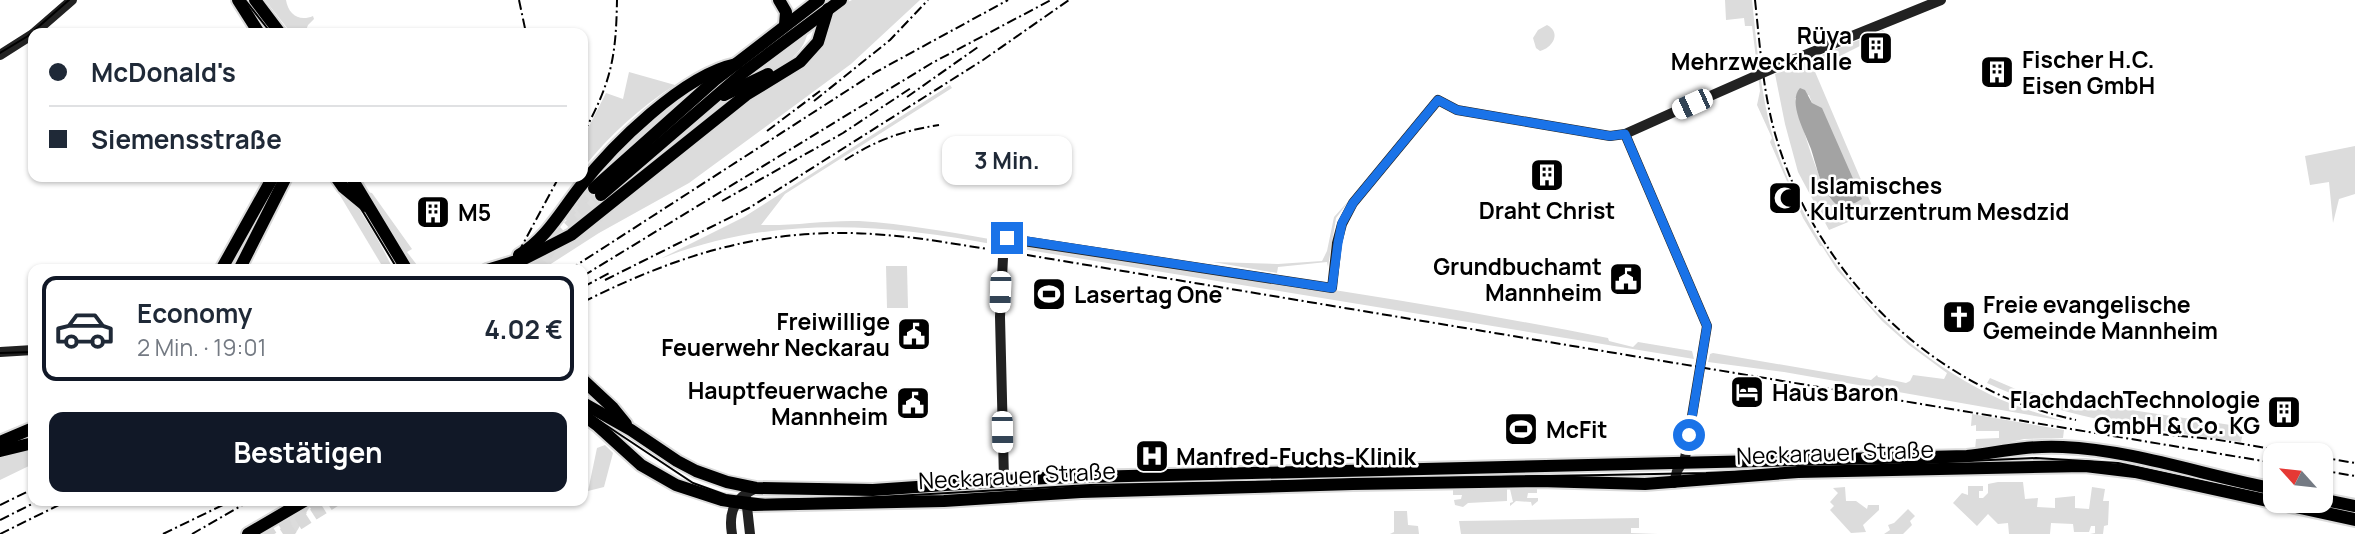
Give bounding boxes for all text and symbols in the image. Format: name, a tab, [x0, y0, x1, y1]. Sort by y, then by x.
place label: Rüya Mehrzweckhalle	[1671, 19, 1852, 77]
building icon: Rüya Mehrzweckhalle	[1857, 29, 1895, 67]
place label: Fischer H.C. Eisen GmbH	[2022, 43, 2155, 101]
building icon: Fischer H.C. Eisen GmbH	[1978, 53, 2016, 91]
text: McDonald's	[91, 54, 236, 90]
car	[1669, 86, 1716, 122]
text: Siemensstraße	[91, 121, 282, 157]
callout: 3 Min.	[942, 136, 1072, 186]
text: 3 Min.	[974, 144, 1040, 176]
building icon: Draht Christ	[1528, 156, 1566, 194]
place label: Islamisches Kulturzentrum Mesdzid	[1810, 169, 2070, 227]
mosque icon: Islamisches Kulturzentrum Mesdzid	[1766, 179, 1804, 217]
building icon: M5	[414, 193, 452, 231]
place label: Draht Christ	[1479, 194, 1615, 226]
place label: M5	[458, 196, 491, 228]
route end	[991, 222, 1023, 254]
place label: Grundbuchamt Mannheim	[1433, 250, 1602, 308]
public building icon: Grundbuchamt Mannheim	[1607, 260, 1645, 298]
car	[989, 271, 1012, 313]
sports icon: Lasertag One	[1030, 275, 1068, 313]
place label: Lasertag One	[1074, 278, 1222, 310]
place label: Freie evangelische Gemeinde Mannheim	[1983, 288, 2218, 346]
text: Economy	[137, 295, 252, 331]
icon: car	[53, 297, 116, 360]
church icon: Freie evangelische Gemeinde Mannheim	[1940, 298, 1978, 336]
place label: Freiwillige Feuerwehr Neckarau	[661, 305, 890, 363]
text: 4.02 €	[484, 311, 563, 347]
public building icon: Freiwillige Feuerwehr Neckarau	[895, 315, 933, 353]
text: 2 Min. · 19:01	[137, 331, 266, 363]
hotel icon: Haus Baron	[1728, 373, 1766, 411]
place label: Hauptfeuerwache Mannheim	[688, 374, 888, 432]
place label: Haus Baron	[1772, 376, 1899, 408]
place label: FlachdachTechnologie GmbH & Co. KG	[2010, 383, 2260, 441]
public building icon: Hauptfeuerwache Mannheim	[894, 384, 932, 422]
building icon: FlachdachTechnologie GmbH & Co. KG	[2265, 393, 2303, 431]
sports icon: McFit	[1502, 410, 1540, 448]
car	[992, 411, 1013, 453]
button: Bestätigen	[49, 412, 567, 492]
place label: McFit	[1546, 413, 1607, 445]
route start	[1673, 419, 1705, 451]
street label: Neckarauer Straße	[1736, 433, 1934, 471]
hospital icon: Manfred-Fuchs-Klinik	[1133, 437, 1171, 475]
place label: Manfred-Fuchs-Klinik	[1176, 440, 1416, 472]
north arrow	[2263, 443, 2333, 513]
map controls	[2263, 443, 2333, 513]
street label: Neckarauer Straße	[917, 454, 1117, 496]

